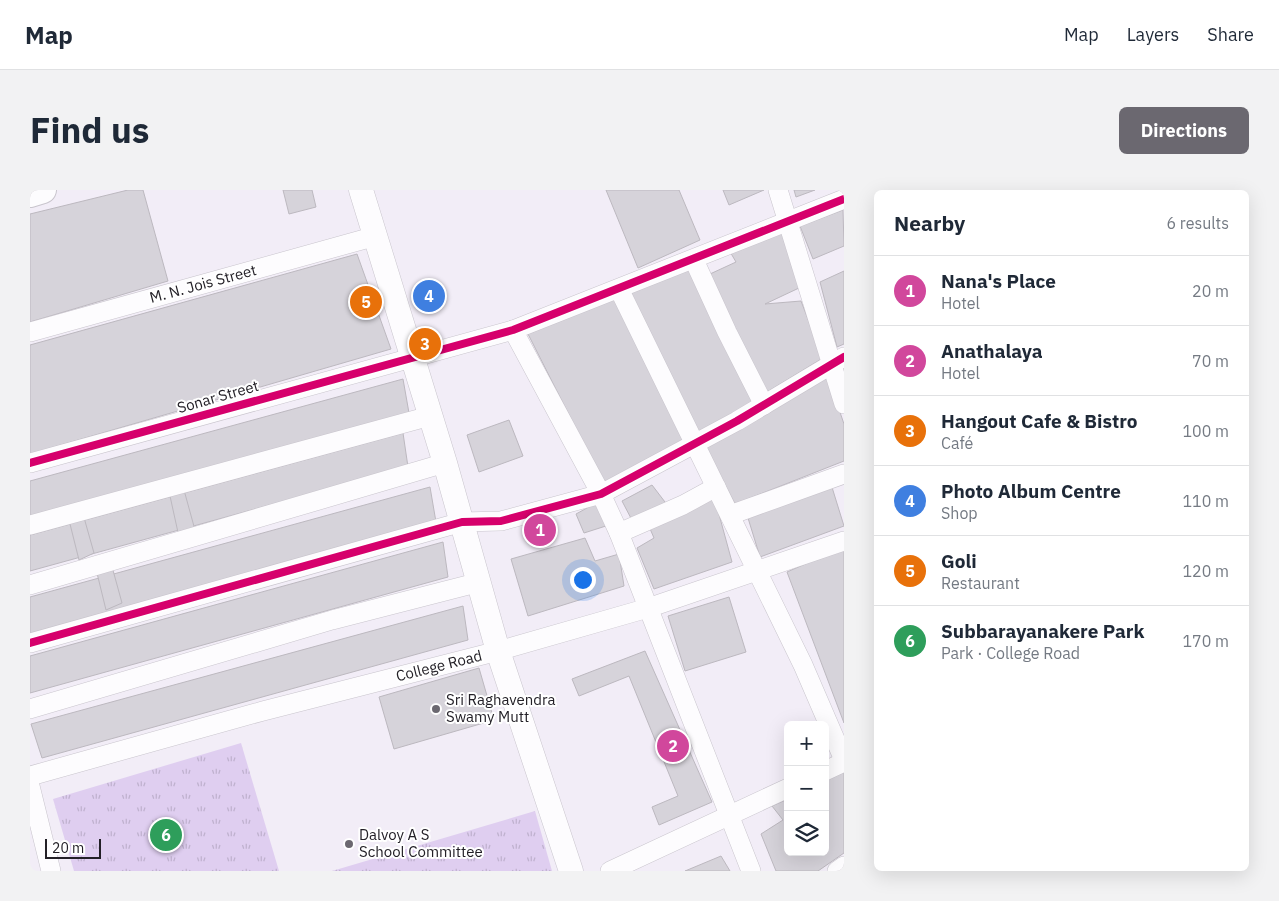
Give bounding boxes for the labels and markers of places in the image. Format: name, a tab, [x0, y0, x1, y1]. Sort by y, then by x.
pin: 4	[413, 277, 445, 315]
pin: 5	[350, 283, 382, 321]
pin: 3	[409, 325, 441, 363]
pin: 1	[524, 511, 556, 549]
place label: Sri Raghavendra Swamy Mutt	[446, 690, 555, 726]
marker: Sri Raghavendra Swamy Mutt	[430, 703, 442, 715]
pin: 2	[657, 727, 689, 765]
pin: 6	[150, 816, 182, 854]
place label: Dalvoy A S School Committee	[359, 825, 483, 861]
marker: Dalvoy A S School Committee	[343, 838, 355, 850]

